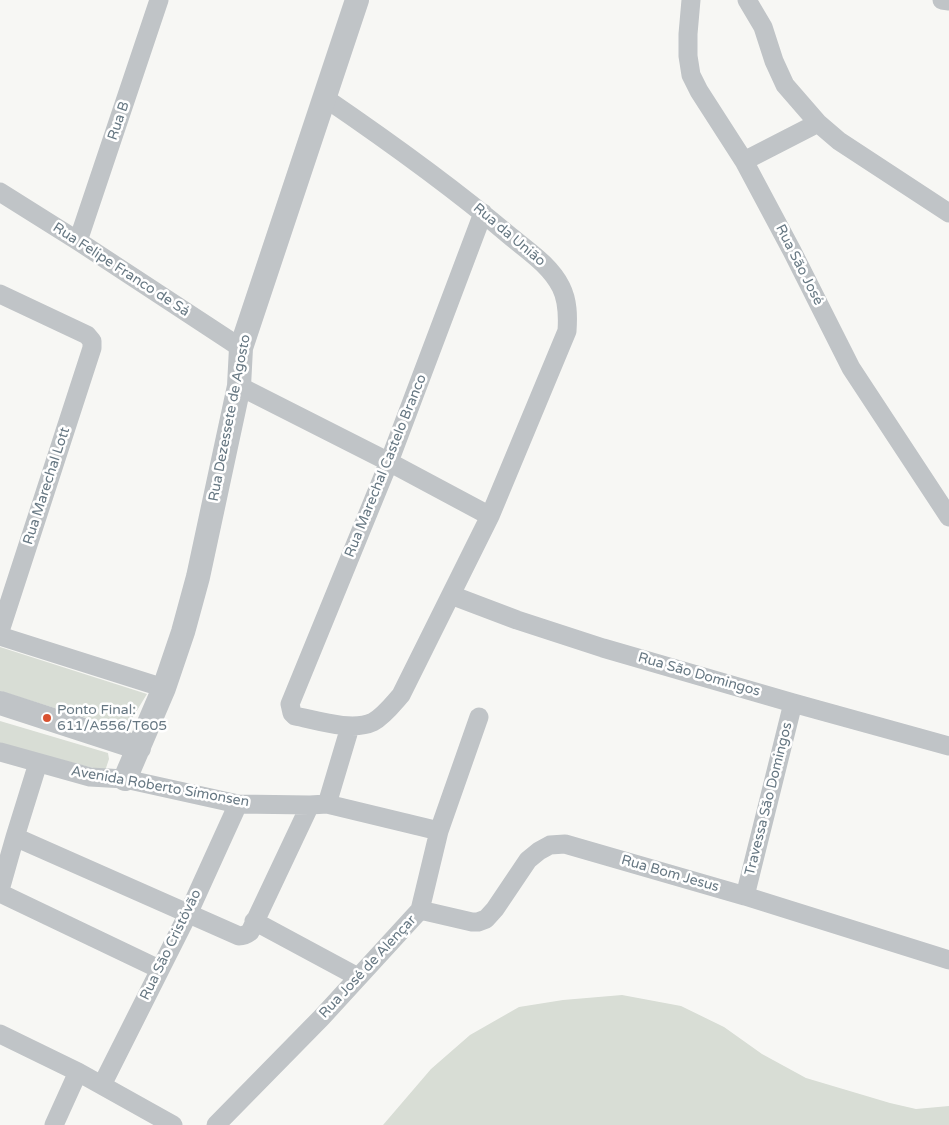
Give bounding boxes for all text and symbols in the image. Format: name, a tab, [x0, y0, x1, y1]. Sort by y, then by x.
street label: Rua B	[105, 99, 133, 143]
street label: Rua da União	[469, 200, 549, 270]
street label: Rua Felipe Franco de Sá	[50, 219, 192, 321]
street label: Rua São José	[771, 222, 827, 308]
street label: Rua Dezessete de Agosto	[206, 333, 254, 503]
street label: Rua Marechal Castelo Branco	[342, 372, 430, 560]
street label: Rua Marechal Lott	[20, 425, 74, 547]
street label: Rua São Domingos	[636, 650, 762, 700]
place label: Ponto Final: 611/A556/T605	[57, 702, 167, 734]
marker: Ponto Final: 611/A556/T605	[41, 712, 53, 724]
street label: Travessa São Domingos	[742, 721, 796, 877]
street label: Avenida Roberto Símonsen	[70, 763, 250, 811]
street label: Rua Bom Jesus	[619, 852, 721, 896]
street label: Rua São Cristóvão	[137, 887, 205, 1003]
street label: Rua José de Alençar	[316, 912, 420, 1022]

